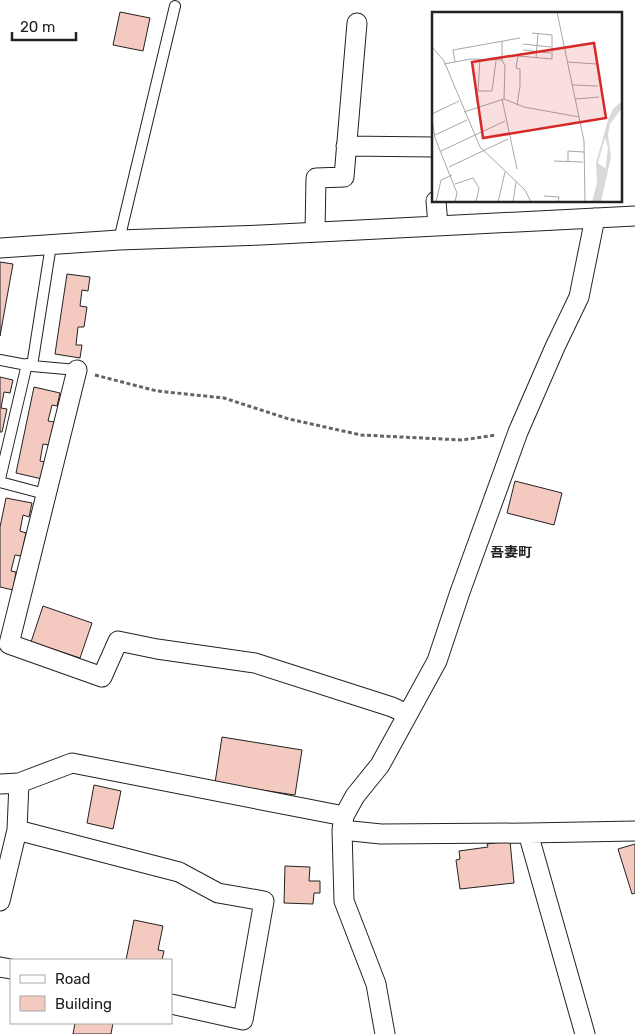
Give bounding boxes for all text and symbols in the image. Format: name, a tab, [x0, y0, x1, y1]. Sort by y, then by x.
scale bar	[12, 10, 76, 42]
inset map	[432, 12, 622, 202]
text: 20 m	[20, 18, 55, 36]
district label: 吾妻町	[490, 544, 532, 561]
legend	[10, 959, 172, 1024]
text: Road	[55, 970, 91, 988]
text: Building	[55, 995, 112, 1013]

